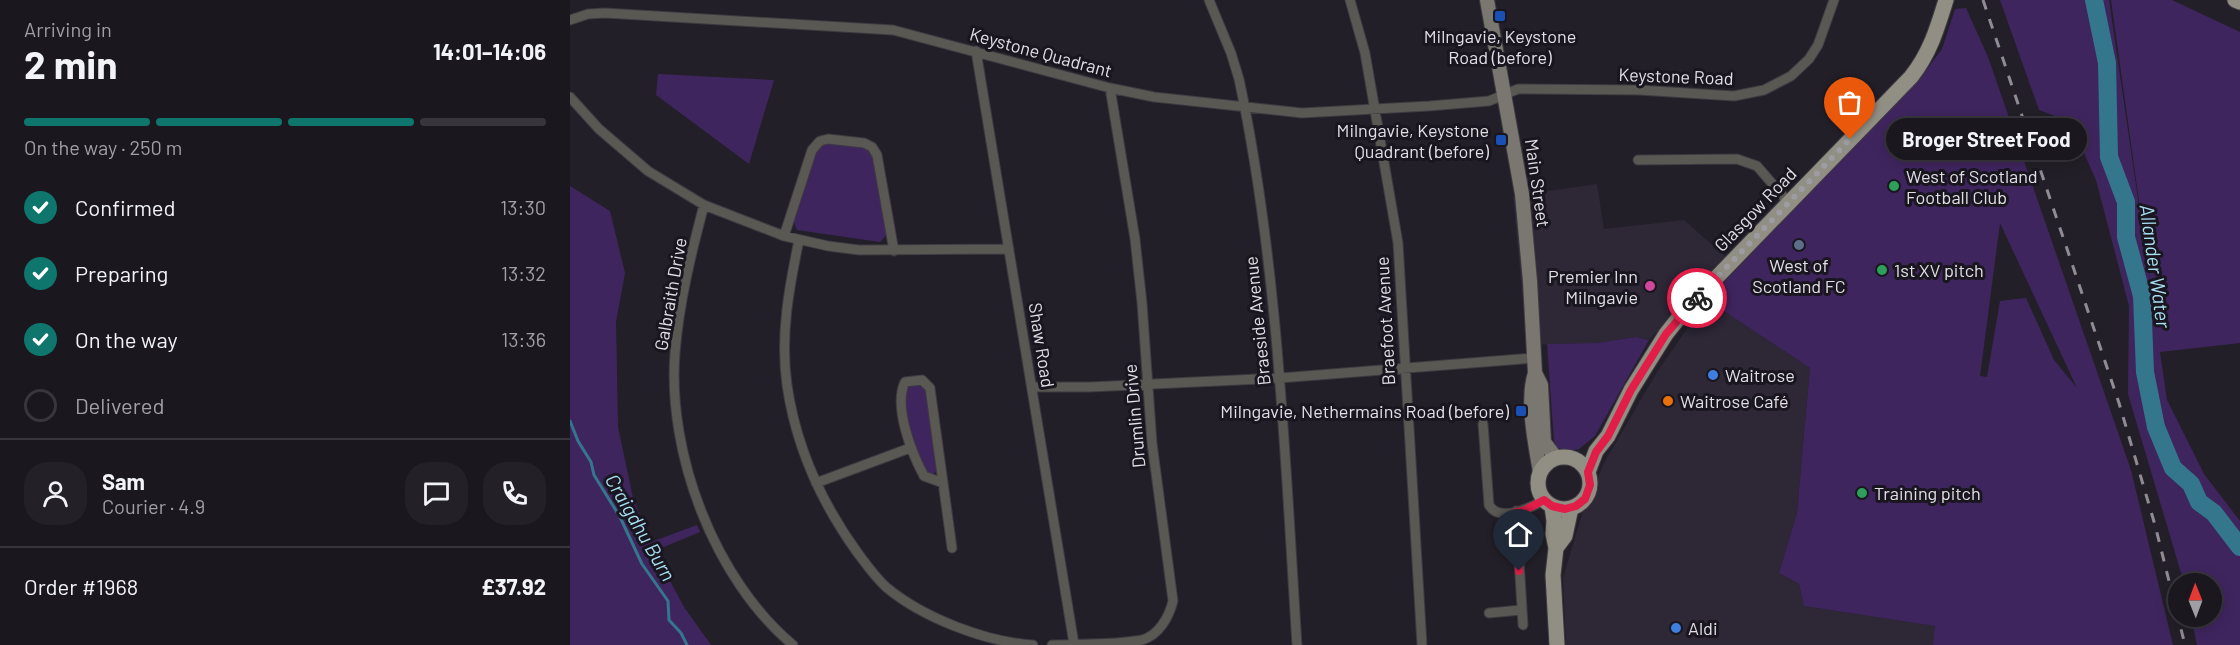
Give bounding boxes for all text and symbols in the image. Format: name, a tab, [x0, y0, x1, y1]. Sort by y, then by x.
marker: Milngavie, Keystone Road (before)	[1493, 9, 1507, 23]
text: Arriving in	[24, 17, 112, 41]
street label: Keystone Quadrant	[967, 22, 1115, 82]
place label: Milngavie, Keystone Road (before)	[1424, 25, 1576, 68]
text: 14:01–14:06	[433, 38, 546, 64]
text: 2 min	[24, 40, 117, 87]
street label: Keystone Road	[1618, 63, 1734, 89]
pin	[1824, 77, 1875, 139]
icon: bag	[1833, 86, 1866, 119]
callout: Broger Street Food	[1886, 118, 2087, 160]
place label: Milngavie, Keystone Quadrant (before)	[1337, 119, 1489, 162]
text: Broger Street Food	[1902, 127, 2071, 151]
marker: Milngavie, Keystone Quadrant (before)	[1494, 133, 1508, 147]
text: On the way · 250 m	[24, 135, 182, 159]
street label: Main Street	[1521, 137, 1555, 229]
street label: Glasgow Road	[1709, 162, 1801, 256]
place label: West of Scotland Football Club	[1906, 165, 2038, 208]
marker: West of Scotland Football Club	[1887, 179, 1901, 193]
icon: check	[24, 191, 57, 224]
text: Confirmed	[75, 194, 175, 220]
text: 13:30	[500, 195, 546, 219]
water label: Allander Water	[2135, 203, 2177, 330]
street label: Galbraith Drive	[649, 236, 691, 352]
marker: West of Scotland FC	[1792, 238, 1806, 252]
place label: West of Scotland FC	[1752, 254, 1846, 297]
street label: Braeside Avenue	[1239, 255, 1275, 387]
street label: Braefoot Avenue	[1371, 256, 1399, 386]
icon: check	[24, 257, 57, 290]
place label: 1st XV pitch	[1894, 259, 1984, 281]
text: Preparing	[75, 260, 168, 286]
text: 13:32	[501, 261, 546, 285]
marker: 1st XV pitch	[1875, 263, 1889, 277]
place label: Premier Inn Milngavie	[1548, 265, 1638, 308]
courier	[1667, 268, 1727, 328]
marker: Premier Inn Milngavie	[1643, 279, 1657, 293]
icon: bike	[1681, 282, 1714, 315]
street label: Shaw Road	[1024, 301, 1060, 389]
icon: check	[24, 323, 57, 356]
text: On the way	[75, 326, 178, 352]
text: 13:36	[501, 327, 546, 351]
street label: Drumlin Drive	[1118, 363, 1150, 469]
place label: Waitrose	[1725, 364, 1795, 386]
marker: Waitrose	[1706, 368, 1720, 382]
place label: Waitrose Café	[1680, 390, 1789, 412]
text: Delivered	[75, 392, 164, 418]
marker: Waitrose Café	[1661, 394, 1675, 408]
place label: Milngavie, Nethermains Road (before)	[1220, 400, 1509, 422]
marker: Milngavie, Nethermains Road (before)	[1514, 404, 1528, 418]
button: person	[24, 462, 87, 525]
button: chat	[405, 462, 468, 525]
button: phone	[483, 462, 546, 525]
text: Sam	[102, 468, 145, 494]
water label: Craigdhu Burn	[601, 469, 681, 585]
place label: Training pitch	[1874, 482, 1981, 504]
marker: Training pitch	[1855, 486, 1869, 500]
text: Courier · 4.9	[102, 494, 205, 518]
pin	[1493, 509, 1544, 571]
icon: home	[1502, 518, 1535, 551]
text: Order #1968	[24, 573, 138, 599]
text: £37.92	[481, 573, 546, 599]
north arrow	[2168, 573, 2222, 627]
map controls	[2168, 573, 2222, 627]
place label: Aldi	[1688, 617, 1717, 639]
marker: Aldi	[1669, 621, 1683, 635]

